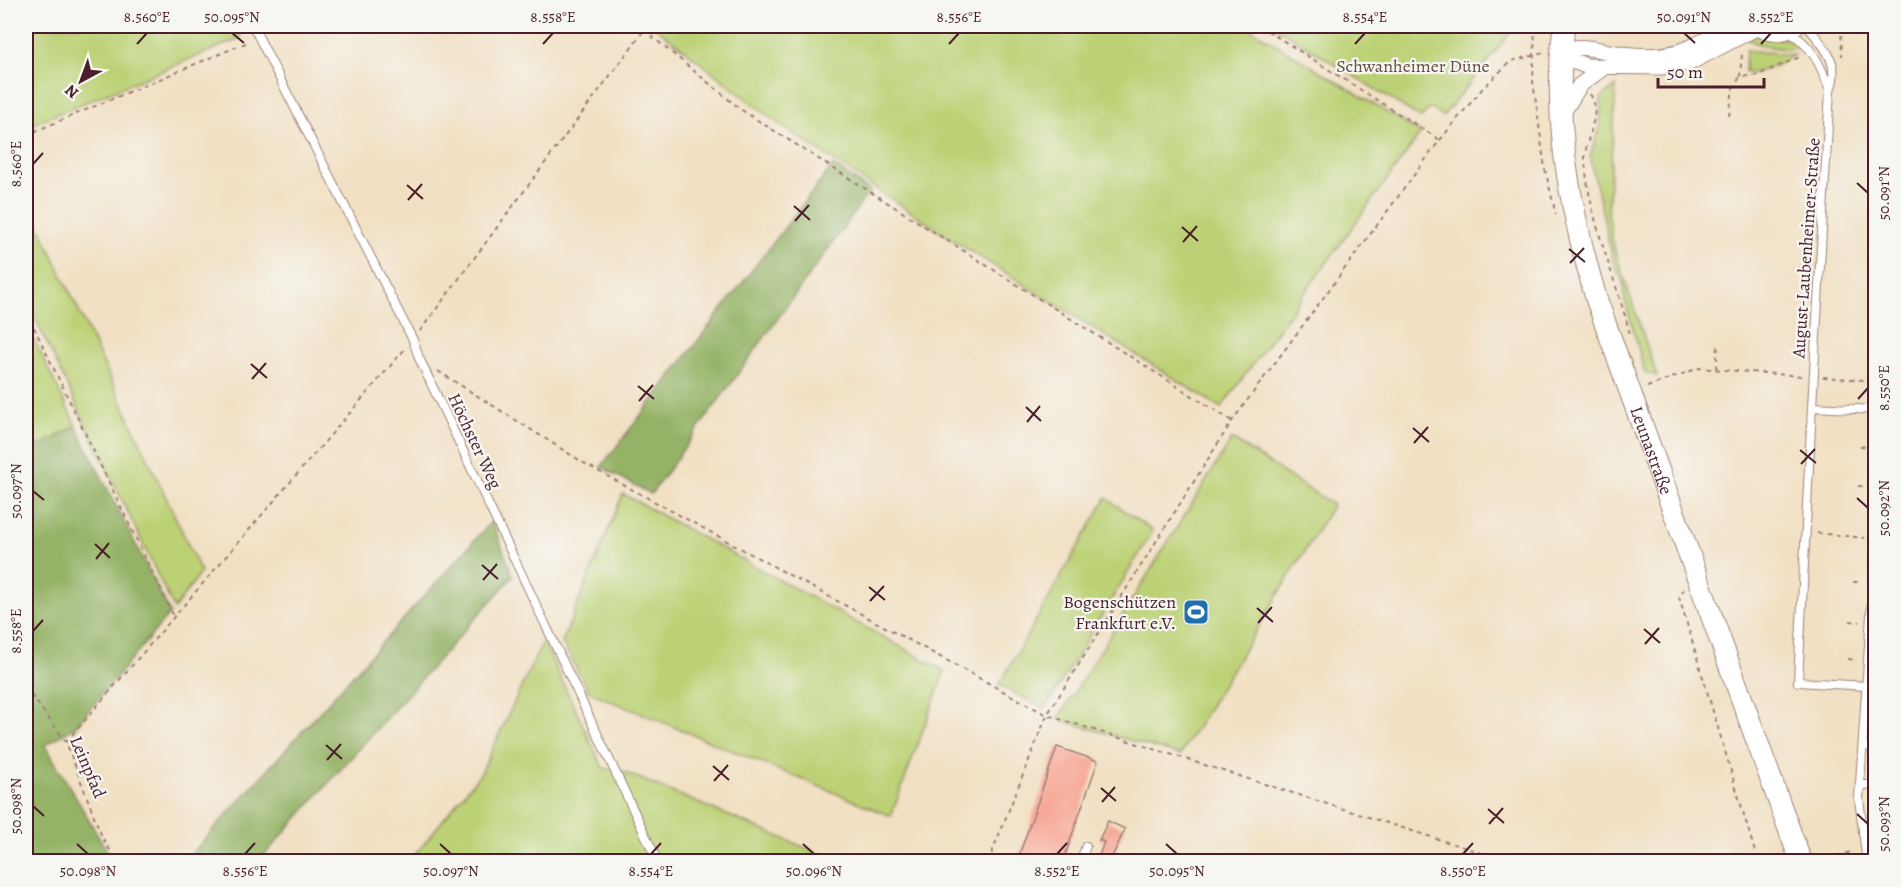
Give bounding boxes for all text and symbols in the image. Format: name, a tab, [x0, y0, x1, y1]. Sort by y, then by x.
text: 8.560°E	[124, 7, 170, 27]
text: 50.095°N	[204, 7, 260, 27]
text: 8.558°E	[530, 7, 576, 27]
text: 8.556°E	[936, 7, 982, 27]
text: 8.554°E	[1343, 7, 1387, 27]
text: 50.091°N	[1657, 7, 1711, 27]
text: 8.552°E	[1748, 7, 1794, 27]
north arrow	[51, 51, 111, 111]
scale bar	[1658, 51, 1764, 89]
park label: Schwanheimer Düne	[1336, 54, 1490, 78]
text: 50 m	[1667, 60, 1703, 84]
text: N	[60, 79, 83, 104]
street label: August-Laubenheimer-Straße	[1786, 137, 1826, 360]
text: 8.560°E	[6, 141, 26, 187]
text: 50.091°N	[1874, 166, 1894, 220]
text: 8.550°E	[1874, 365, 1894, 411]
street label: Höchster Weg	[442, 389, 508, 493]
street label: Leunastraße	[1624, 403, 1678, 498]
text: 50.097°N	[6, 463, 26, 519]
text: 50.092°N	[1874, 480, 1894, 536]
place label: Bogenschützen Frankfurt e.V.	[1063, 590, 1176, 635]
sports icon: Bogenschützen Frankfurt e.V.	[1181, 597, 1211, 627]
text: 8.558°E	[6, 608, 26, 654]
street label: Leinpfad	[64, 732, 112, 802]
text: 50.098°N	[6, 778, 26, 834]
text: 50.093°N	[1874, 796, 1894, 852]
text: 50.098°N	[60, 861, 116, 881]
text: 8.556°E	[222, 861, 268, 881]
text: 50.097°N	[423, 861, 479, 881]
text: 8.554°E	[629, 861, 673, 881]
text: 50.096°N	[786, 861, 842, 881]
text: 8.552°E	[1034, 861, 1080, 881]
text: 50.095°N	[1149, 861, 1205, 881]
text: 8.550°E	[1440, 861, 1486, 881]

